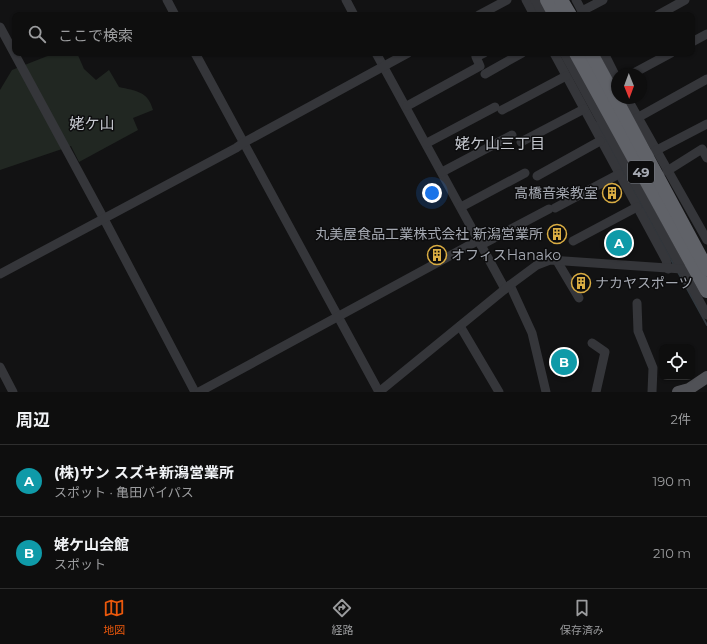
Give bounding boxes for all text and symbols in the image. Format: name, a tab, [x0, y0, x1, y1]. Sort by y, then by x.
search box	[12, 12, 695, 56]
icon: search	[26, 23, 48, 45]
text: ここで検索	[58, 26, 133, 45]
north arrow	[611, 68, 647, 104]
district label: 姥ケ山	[69, 114, 115, 133]
district label: 姥ケ山三丁目	[455, 134, 545, 153]
road number: 49	[628, 161, 654, 183]
building icon: 高橋音楽教室	[601, 182, 623, 204]
your location	[422, 183, 442, 203]
place label: 高橋音楽教室	[514, 184, 598, 202]
building icon: 丸美屋食品工業株式会社 新潟営業所	[546, 223, 568, 245]
place label: 丸美屋食品工業株式会社 新潟営業所	[315, 225, 543, 243]
pin: A	[606, 228, 632, 258]
building icon: オフィスHanako	[426, 244, 448, 266]
place label: オフィスHanako	[451, 246, 561, 264]
building icon: ナカヤスポーツ	[570, 272, 592, 294]
place label: ナカヤスポーツ	[595, 274, 693, 292]
map controls	[659, 344, 695, 380]
button: locate	[659, 344, 695, 380]
pin: B	[551, 347, 577, 377]
text: 周辺	[16, 410, 50, 430]
text: 2件	[671, 411, 691, 427]
text: (株)サン スズキ新潟営業所	[54, 463, 234, 482]
text: A	[24, 473, 34, 489]
text: 190 m	[653, 473, 691, 489]
text: スポット · 亀田バイパス	[54, 484, 194, 500]
text: 姥ケ山会館	[54, 535, 129, 554]
text: B	[24, 545, 34, 561]
text: 210 m	[653, 545, 691, 561]
text: スポット	[54, 556, 106, 572]
tab: 地図	[103, 597, 125, 637]
tab: 経路	[331, 597, 353, 637]
tab: 保存済み	[560, 597, 604, 637]

